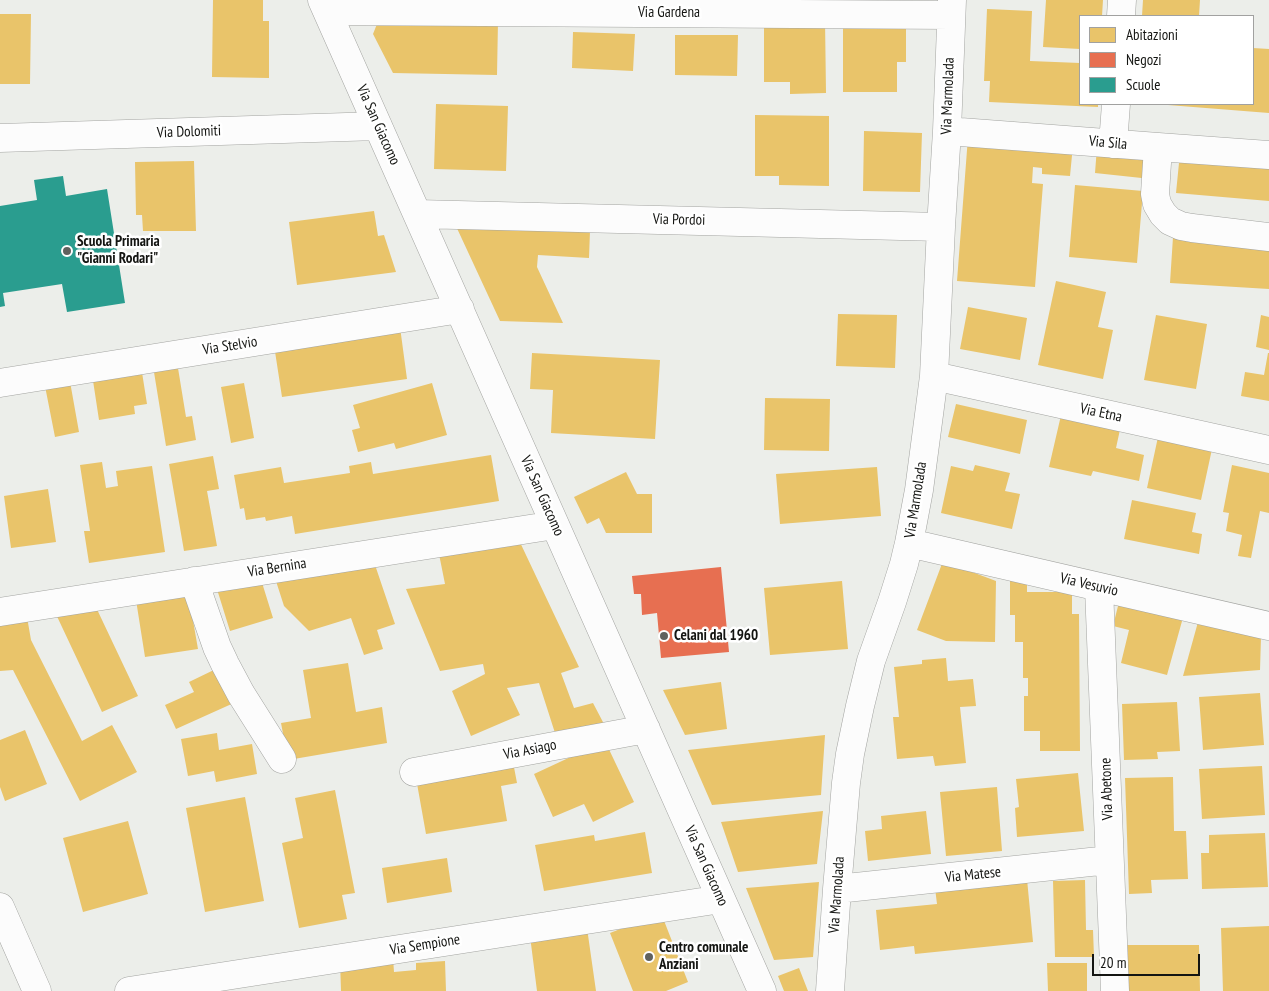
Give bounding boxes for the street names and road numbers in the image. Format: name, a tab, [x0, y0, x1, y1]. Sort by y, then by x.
street label: Via Gardena	[638, 4, 700, 22]
street label: Via Marmolada	[938, 57, 958, 135]
street label: Via San Giacomo	[352, 82, 404, 168]
street label: Via Dolomiti	[157, 122, 221, 142]
street label: Via Sila	[1088, 132, 1128, 154]
street label: Via Pordoi	[653, 211, 705, 229]
street label: Via Stelvio	[201, 333, 259, 359]
street label: Via Etna	[1078, 400, 1124, 426]
street label: Via San Giacomo	[516, 453, 568, 539]
street label: Via Marmolada	[901, 460, 931, 540]
street label: Via Bernina	[246, 554, 308, 582]
street label: Via Vesuvio	[1058, 570, 1120, 600]
street label: Via Asiago	[502, 736, 558, 764]
street label: Via Abetone	[1097, 757, 1117, 821]
street label: Via San Giacomo	[680, 823, 732, 909]
street label: Via Marmolada	[825, 856, 849, 934]
street label: Via Matese	[944, 863, 1002, 887]
street label: Via Sempione	[389, 931, 461, 959]

